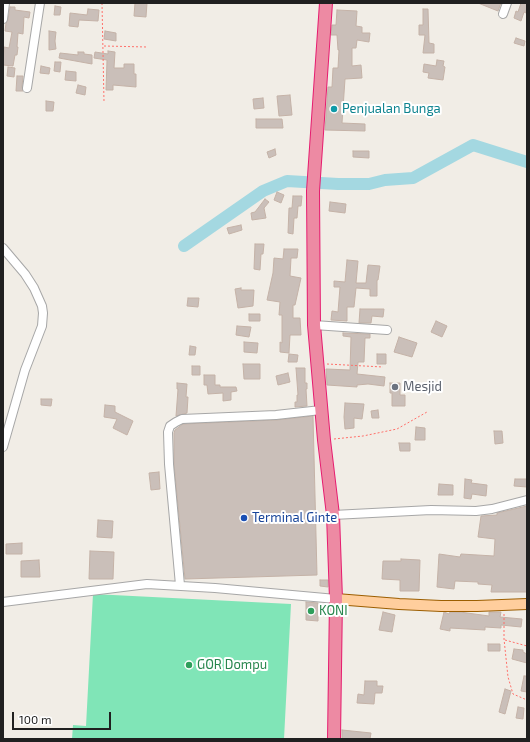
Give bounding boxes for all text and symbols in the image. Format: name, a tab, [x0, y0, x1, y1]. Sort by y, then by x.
place label: Penjualan Bunga	[342, 101, 441, 117]
marker: Penjualan Bunga	[329, 104, 339, 114]
place label: Mesjid	[403, 379, 442, 395]
marker: Mesjid	[390, 382, 400, 392]
place label: Terminal Ginte	[252, 510, 337, 526]
marker: Terminal Ginte	[239, 513, 249, 523]
place label: KONI	[319, 603, 348, 619]
marker: KONI	[306, 606, 316, 616]
place label: GOR Dompu	[197, 657, 267, 673]
marker: GOR Dompu	[184, 660, 194, 670]
scale bar	[14, 704, 113, 730]
text: 100 m	[19, 712, 51, 726]

